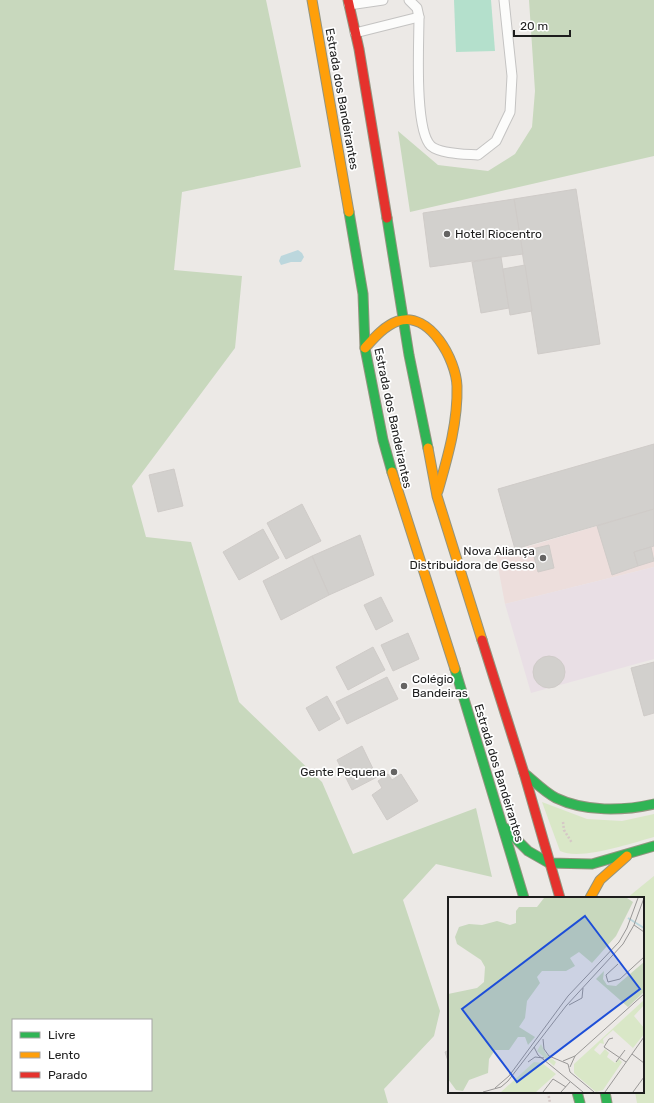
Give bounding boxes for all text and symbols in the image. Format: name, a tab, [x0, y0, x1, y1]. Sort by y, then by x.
scale bar	[514, 12, 570, 38]
text: 20 m	[520, 19, 548, 33]
street label: Estrada dos Bandeirantes	[323, 27, 361, 171]
place label: Hotel Riocentro	[455, 227, 542, 241]
marker: Hotel Riocentro	[442, 229, 452, 239]
street label: Estrada dos Bandeirantes	[371, 346, 415, 490]
place label: Nova Aliança Distribuidora de Gesso	[409, 544, 535, 572]
marker: Nova Aliança Distribuidora de Gesso	[538, 553, 548, 563]
place label: Colégio Bandeiras	[412, 672, 468, 700]
marker: Colégio Bandeiras	[399, 681, 409, 691]
street label: Estrada dos Bandeirantes	[471, 702, 527, 844]
place label: Gente Pequena	[300, 765, 386, 779]
marker: Gente Pequena	[389, 767, 399, 777]
inset map	[448, 897, 644, 1093]
legend	[12, 1019, 152, 1091]
text: Livre	[48, 1028, 76, 1042]
text: Lento	[48, 1048, 80, 1062]
text: Parado	[48, 1068, 87, 1082]

